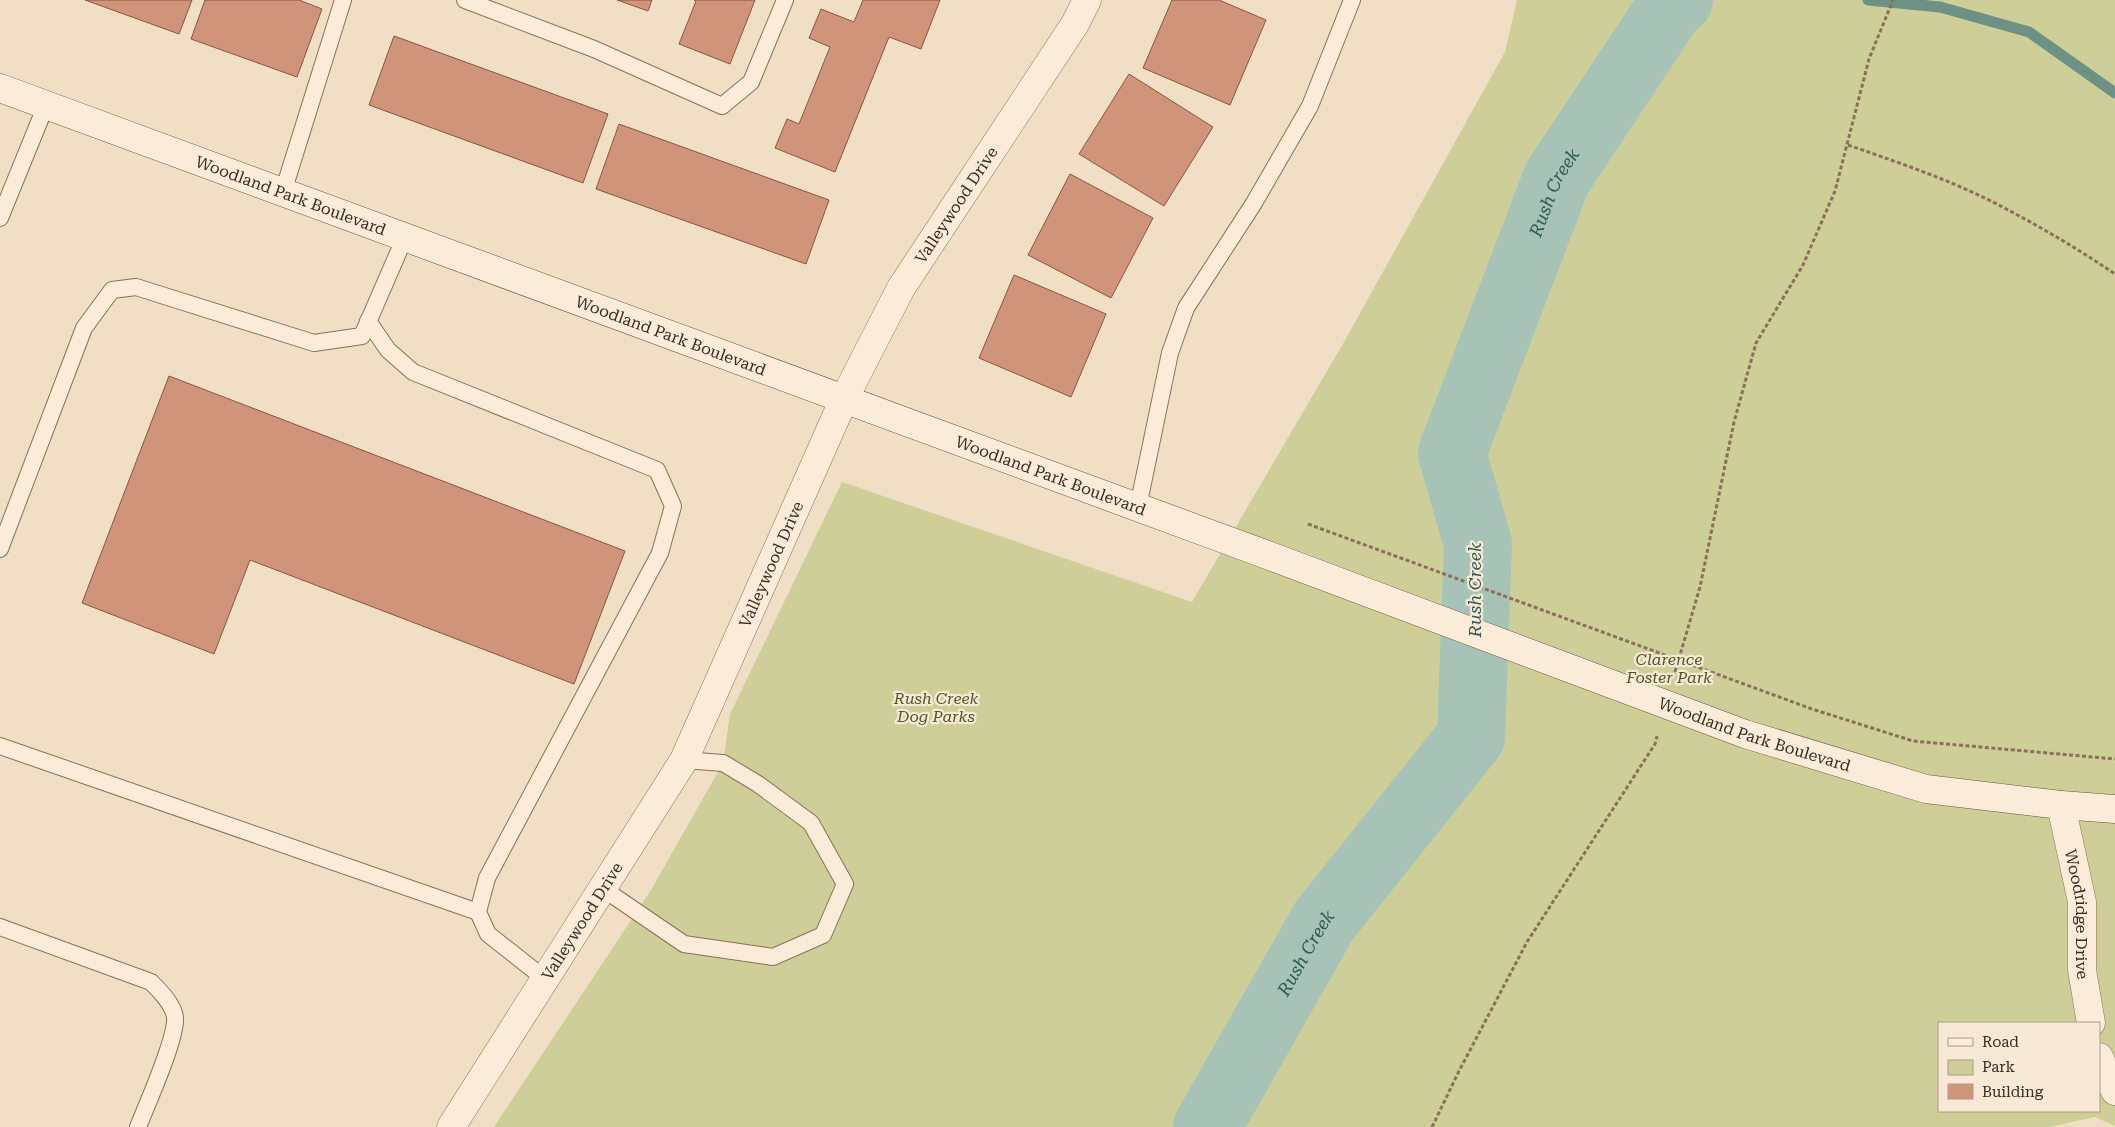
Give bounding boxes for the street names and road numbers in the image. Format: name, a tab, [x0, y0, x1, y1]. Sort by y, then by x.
street label: Valleywood Drive	[911, 143, 1002, 267]
street label: Woodland Park Boulevard	[193, 152, 389, 239]
street label: Woodland Park Boulevard	[573, 292, 769, 379]
street label: Woodland Park Boulevard	[953, 432, 1149, 520]
street label: Valleywood Drive	[735, 498, 808, 630]
street label: Woodland Park Boulevard	[1656, 693, 1853, 776]
street label: Woodridge Drive	[2061, 848, 2092, 981]
street label: Valleywood Drive	[538, 859, 627, 984]

